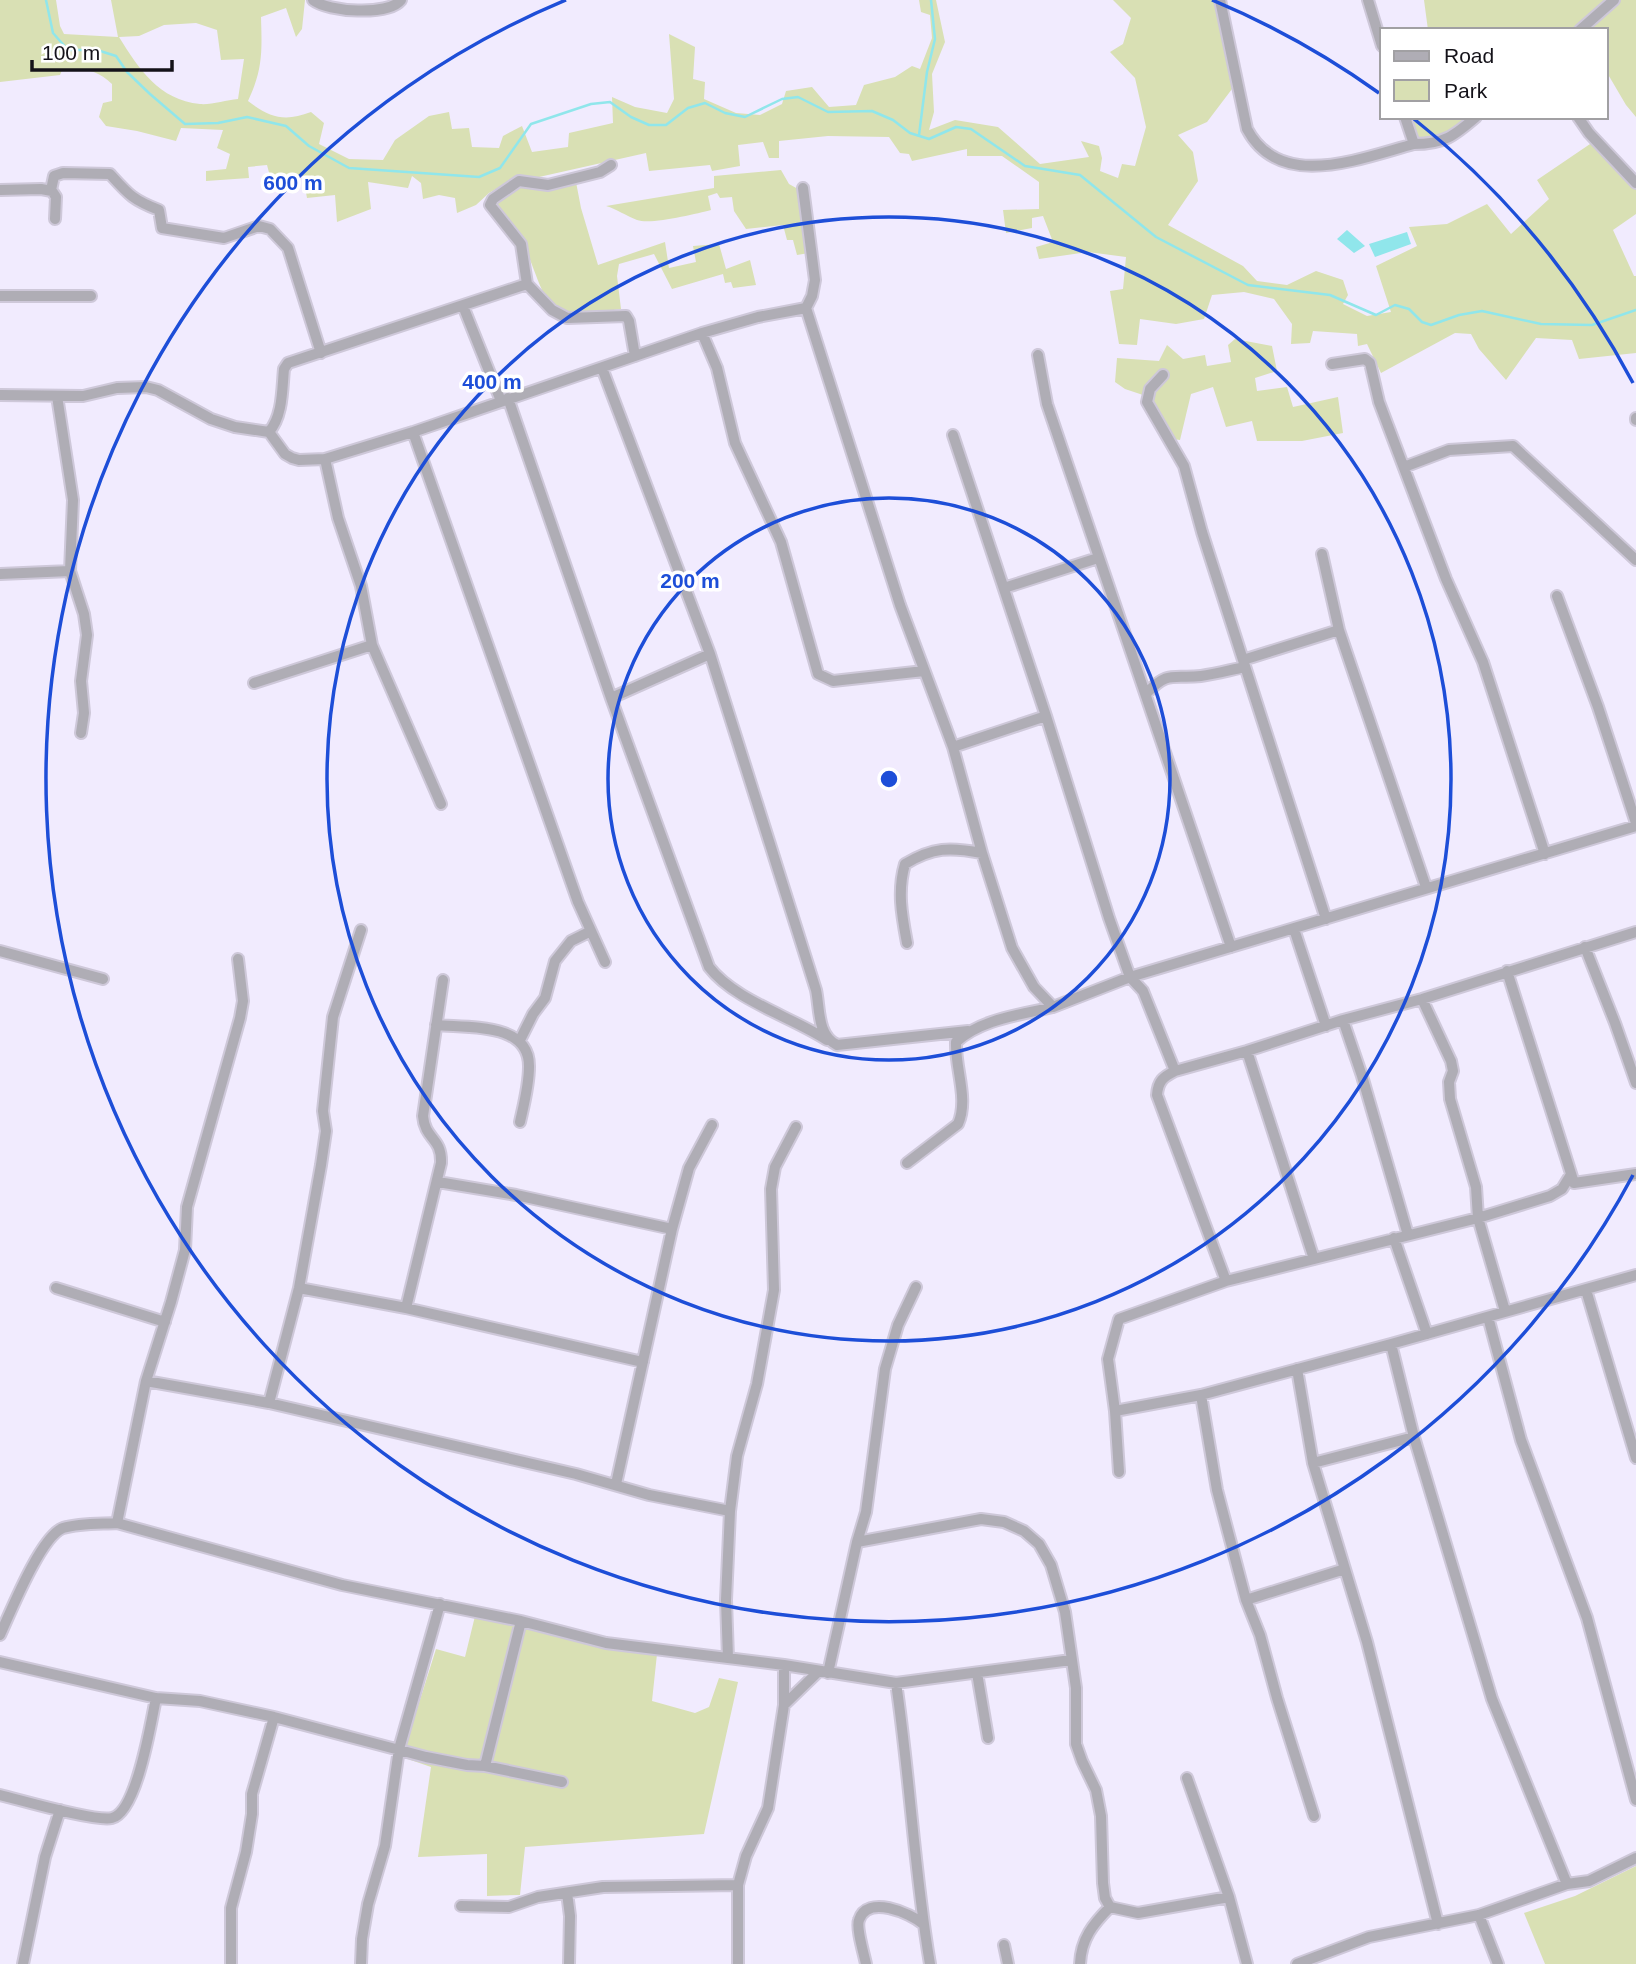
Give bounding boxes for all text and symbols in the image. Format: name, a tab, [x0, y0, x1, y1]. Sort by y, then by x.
scale bar	[32, 28, 172, 72]
legend	[1380, 28, 1608, 119]
text: 100 m	[42, 41, 100, 64]
text: Road	[1444, 44, 1494, 67]
text: Park	[1444, 79, 1488, 102]
text: 600 m	[263, 171, 323, 194]
text: 400 m	[462, 370, 522, 393]
text: 200 m	[660, 569, 720, 592]
centre of rings	[877, 767, 901, 791]

